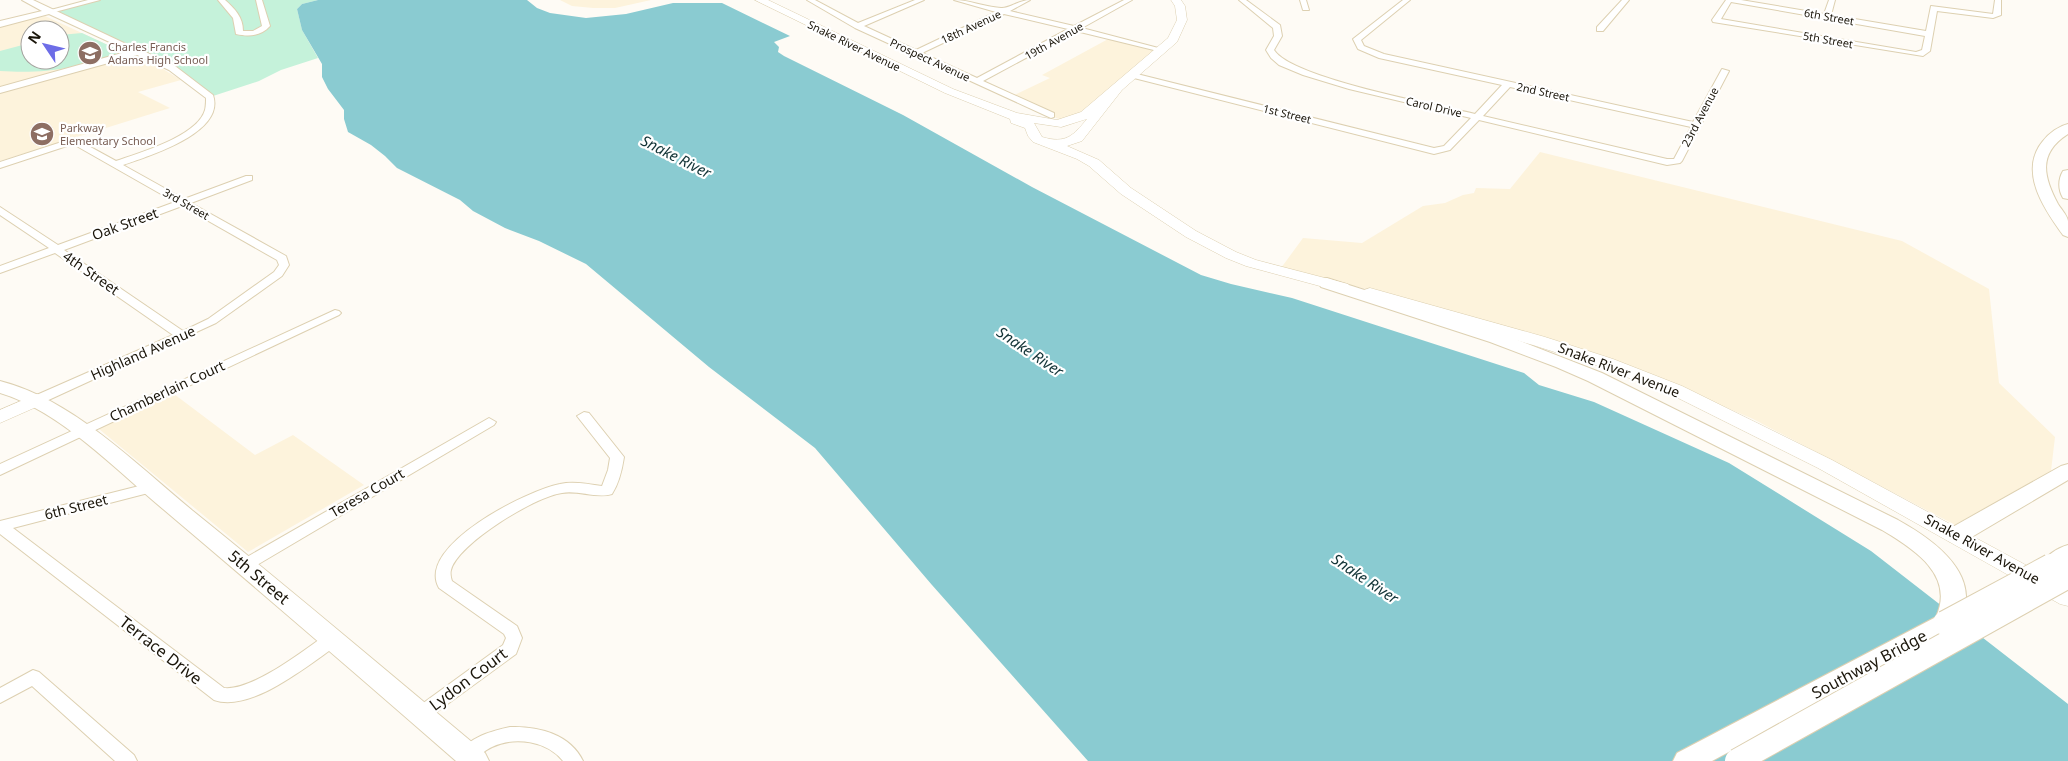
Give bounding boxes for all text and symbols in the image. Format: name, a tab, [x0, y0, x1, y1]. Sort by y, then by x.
street label: 6th Street	[1803, 5, 1855, 28]
street label: 18th Avenue	[938, 6, 1003, 47]
street label: Snake River Avenue	[805, 17, 903, 75]
street label: 19th Avenue	[1022, 18, 1086, 63]
north arrow	[20, 20, 70, 70]
text: N	[23, 27, 45, 47]
street label: 5th Street	[1802, 28, 1854, 51]
street label: Prospect Avenue	[888, 34, 973, 85]
place label: Charles Francis Adams High School	[108, 39, 208, 67]
school or university icon: Charles Francis Adams High School	[77, 40, 103, 66]
street label: 2nd Street	[1515, 79, 1571, 104]
street label: 23rd Avenue	[1678, 84, 1721, 149]
street label: Carol Drive	[1405, 93, 1464, 120]
street label: 1st Street	[1261, 100, 1313, 127]
place label: Parkway Elementary School	[60, 120, 156, 148]
school or university icon: Parkway Elementary School	[29, 121, 55, 147]
water label: Snake River	[638, 130, 716, 183]
street label: 3rd Street	[160, 184, 212, 223]
street label: Oak Street	[89, 203, 160, 244]
street label: 4th Street	[59, 246, 123, 299]
street label: Highland Avenue	[87, 321, 198, 384]
water label: Snake River	[993, 322, 1069, 381]
street label: Snake River Avenue	[1556, 338, 1683, 402]
street label: Chamberlain Court	[106, 356, 227, 426]
street label: Teresa Court	[326, 464, 407, 522]
street label: 6th Street	[42, 490, 109, 524]
street label: Snake River Avenue	[1921, 509, 2043, 588]
street label: 5th Street	[224, 545, 294, 609]
water label: Snake River	[1328, 549, 1404, 608]
street label: Terrace Drive	[115, 611, 207, 689]
street label: Southway Bridge	[1807, 624, 1931, 704]
street label: Lydon Court	[425, 642, 512, 716]

